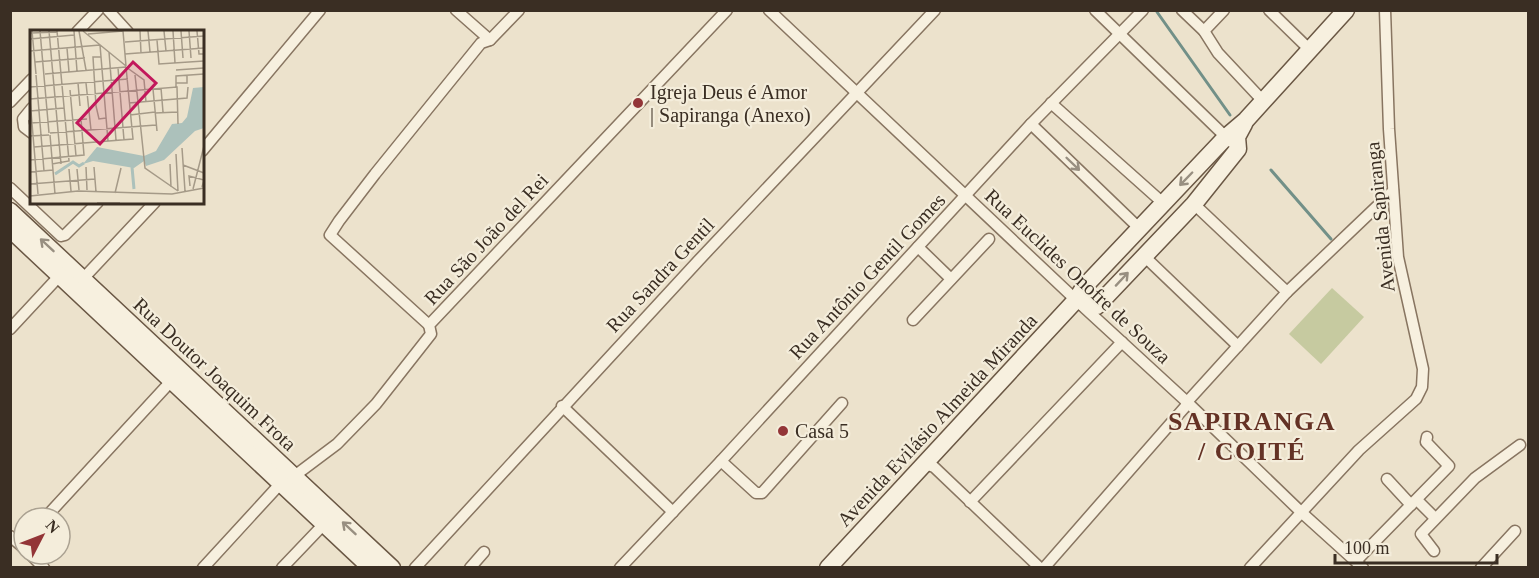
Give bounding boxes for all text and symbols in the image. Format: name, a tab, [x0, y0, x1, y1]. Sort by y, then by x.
inset map	[30, 30, 204, 204]
place label: Igreja Deus é Amor | Sapiranga (Anexo)	[650, 81, 811, 127]
marker: Igreja Deus é Amor | Sapiranga (Anexo)	[631, 96, 645, 110]
street label: Avenida Sapiranga	[1361, 140, 1400, 293]
one-way arrow	[1065, 157, 1080, 172]
street label: Rua São João del Rei	[420, 169, 553, 309]
one-way arrow	[1179, 172, 1193, 187]
street label: Rua Euclides Onofre de Souza	[981, 184, 1175, 368]
street label: Rua Antônio Gentil Gomes	[785, 189, 950, 363]
street label: Rua Sandra Gentil	[602, 213, 719, 337]
one-way arrow	[40, 238, 55, 252]
one-way arrow	[1115, 271, 1129, 286]
street label: Rua Doutor Joaquim Frota	[129, 293, 301, 456]
street label: Avenida Evilásio Almeida Miranda	[833, 309, 1041, 531]
district label: SAPIRANGA / COITÉ	[1168, 407, 1336, 466]
place label: Casa 5	[795, 420, 849, 442]
marker: Casa 5	[776, 424, 790, 438]
north arrow	[12, 506, 72, 566]
text: N	[43, 516, 63, 537]
one-way arrow	[341, 521, 356, 535]
scale bar	[1335, 527, 1497, 565]
text: 100 m	[1344, 538, 1390, 558]

